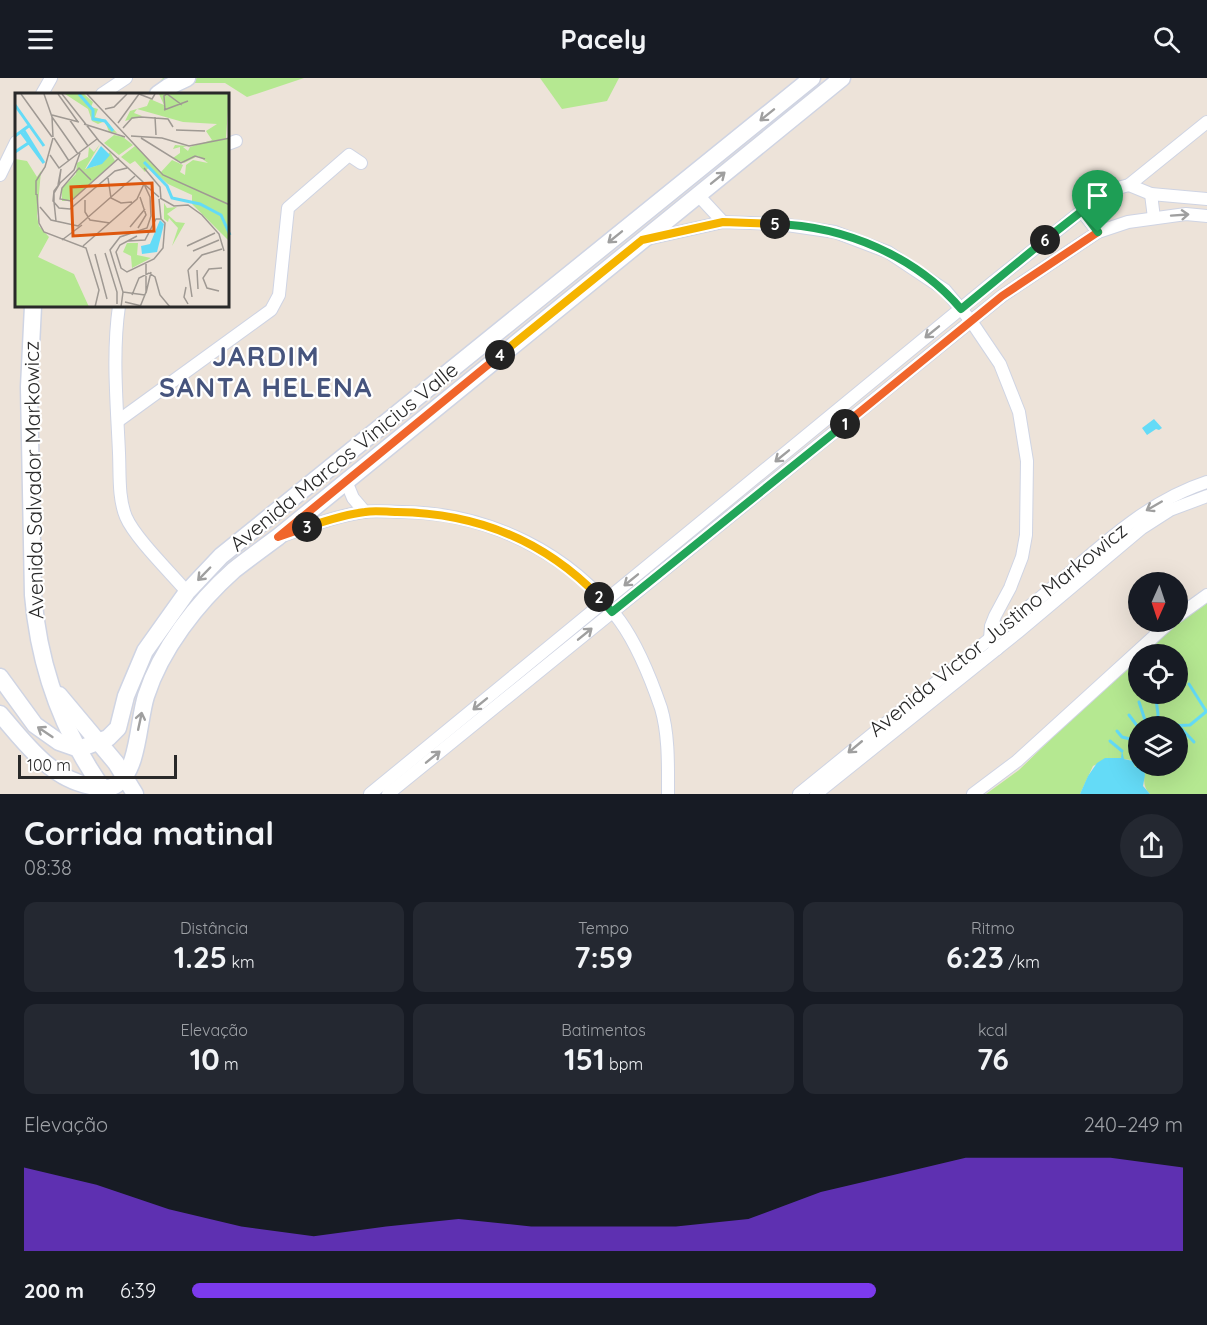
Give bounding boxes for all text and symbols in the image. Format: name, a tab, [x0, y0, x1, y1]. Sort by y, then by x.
text: Pacely	[561, 22, 646, 56]
icon: menu	[24, 23, 57, 56]
icon: search	[1150, 23, 1183, 56]
inset map	[15, 93, 230, 308]
one-way arrow	[759, 108, 775, 121]
pin	[1072, 170, 1123, 232]
one-way arrow	[710, 172, 726, 185]
icon: arrive	[1081, 179, 1114, 212]
pin: 5	[760, 209, 790, 239]
one-way arrow	[1170, 210, 1190, 221]
text: 5	[770, 214, 780, 234]
pin: 6	[1030, 225, 1060, 255]
text: 6	[1041, 230, 1049, 250]
one-way arrow	[607, 231, 623, 244]
one-way arrow	[924, 326, 940, 339]
district label: JARDIM SANTA HELENA	[159, 339, 373, 404]
pin: 4	[485, 340, 515, 370]
street label: Avenida Salvador Markowicz	[18, 341, 48, 619]
text: 4	[495, 345, 505, 365]
street label: Avenida Marcos Vinicius Valle	[224, 356, 463, 556]
pin: 1	[830, 409, 860, 439]
text: 1	[842, 414, 848, 434]
one-way arrow	[774, 449, 790, 462]
one-way arrow	[1146, 501, 1163, 513]
pin: 3	[292, 512, 322, 542]
text: 3	[303, 517, 311, 537]
street label: Avenida Victor Justino Markowicz	[863, 517, 1132, 742]
one-way arrow	[197, 566, 212, 581]
north arrow	[1128, 572, 1188, 632]
map controls	[1128, 572, 1188, 776]
one-way arrow	[623, 573, 639, 586]
pin: 2	[584, 582, 614, 612]
text: 2	[594, 587, 604, 607]
one-way arrow	[576, 628, 592, 641]
button: locate	[1128, 644, 1188, 704]
one-way arrow	[472, 697, 488, 710]
one-way arrow	[135, 712, 146, 732]
button: layers	[1128, 716, 1188, 776]
one-way arrow	[37, 726, 54, 738]
one-way arrow	[847, 741, 863, 754]
one-way arrow	[425, 750, 440, 764]
scale bar	[18, 752, 177, 780]
text: 100 m	[27, 755, 71, 775]
text: Corrida matinal	[24, 812, 274, 853]
button: share	[1120, 814, 1183, 877]
text: 08:38	[24, 855, 72, 880]
text: Distância	[180, 918, 248, 938]
text: Tempo	[578, 918, 629, 938]
text: Ritmo	[971, 918, 1015, 938]
text: 1.25	[174, 938, 227, 976]
text: 7:59	[574, 938, 633, 976]
text: 6:23	[946, 938, 1004, 976]
text: km	[227, 952, 255, 972]
text: /km	[1004, 952, 1040, 972]
text: Elevação	[180, 1020, 248, 1040]
text: Batimentos	[561, 1020, 646, 1040]
text: kcal	[978, 1020, 1008, 1040]
text: 10	[190, 1040, 220, 1078]
text: 151	[564, 1040, 605, 1078]
text: 76	[977, 1040, 1009, 1078]
text: m	[220, 1054, 239, 1074]
text: bpm	[605, 1054, 643, 1074]
text: Elevação	[24, 1112, 108, 1137]
text: 240–249 m	[1084, 1112, 1183, 1137]
text: 200 m	[24, 1278, 84, 1303]
text: 6:39	[120, 1278, 156, 1303]

